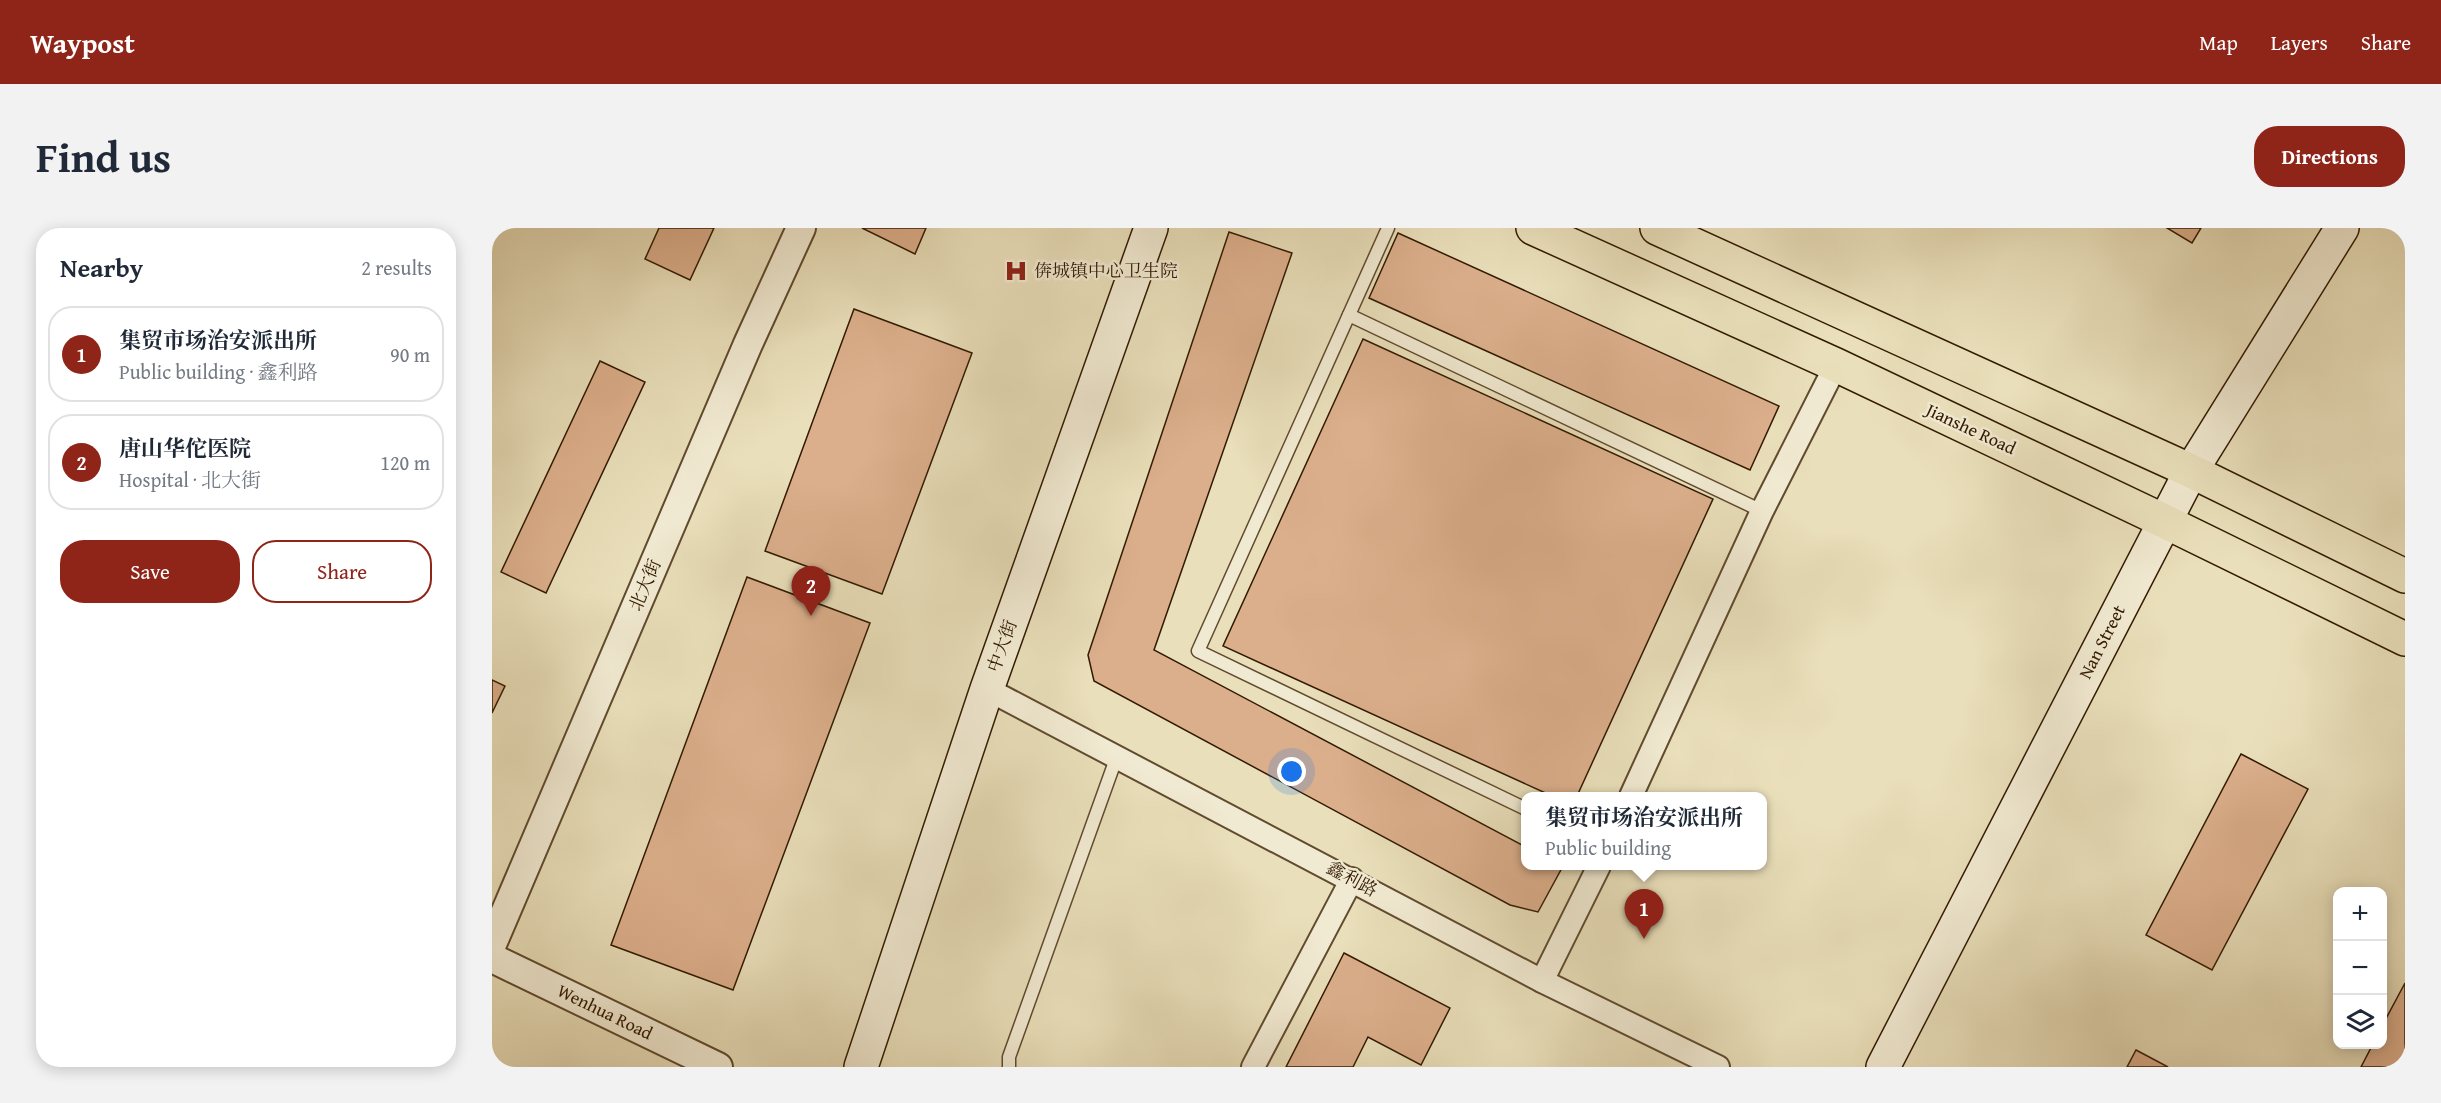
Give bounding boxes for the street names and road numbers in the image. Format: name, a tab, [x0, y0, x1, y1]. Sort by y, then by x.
street label: Jianshe Road	[1920, 395, 2021, 461]
street label: 北大街	[622, 555, 668, 615]
street label: Nan Street	[2071, 599, 2132, 683]
street label: 中大街	[980, 616, 1023, 676]
street label: 鑫利路	[1322, 854, 1382, 903]
street label: Wenhua Road	[553, 977, 658, 1046]

